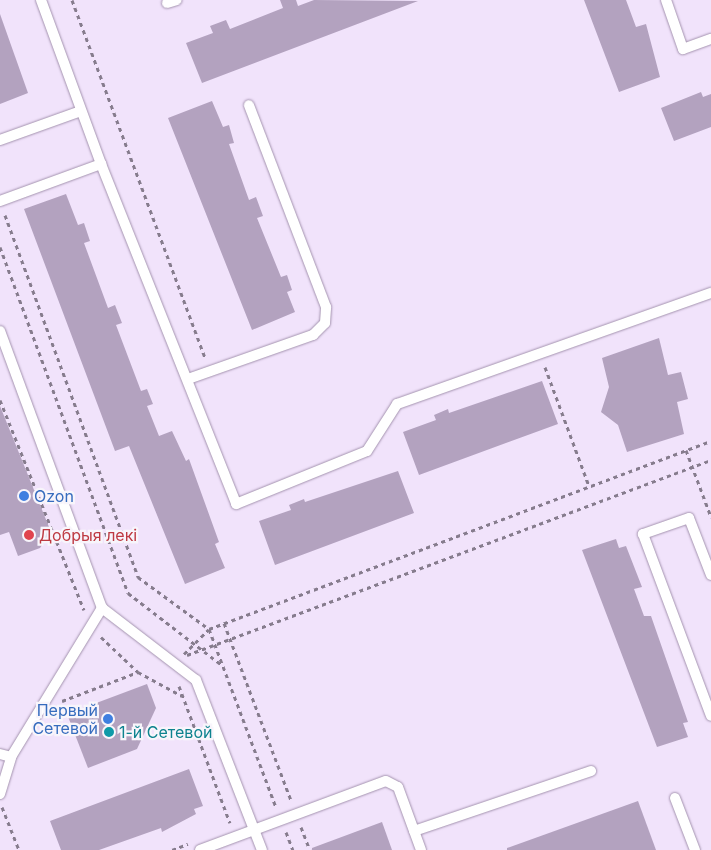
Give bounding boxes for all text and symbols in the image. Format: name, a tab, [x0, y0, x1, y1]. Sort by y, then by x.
place label: Ozon	[34, 486, 74, 506]
marker: Ozon	[18, 490, 30, 502]
place label: Добрыя лекі	[39, 525, 137, 545]
marker: Добрыя лекі	[23, 529, 35, 541]
place label: Первый Сетевой	[32, 700, 98, 738]
marker: Первый Сетевой	[102, 713, 114, 725]
place label: 1-й Сетевой	[119, 722, 212, 742]
marker: 1-й Сетевой	[103, 726, 115, 738]

